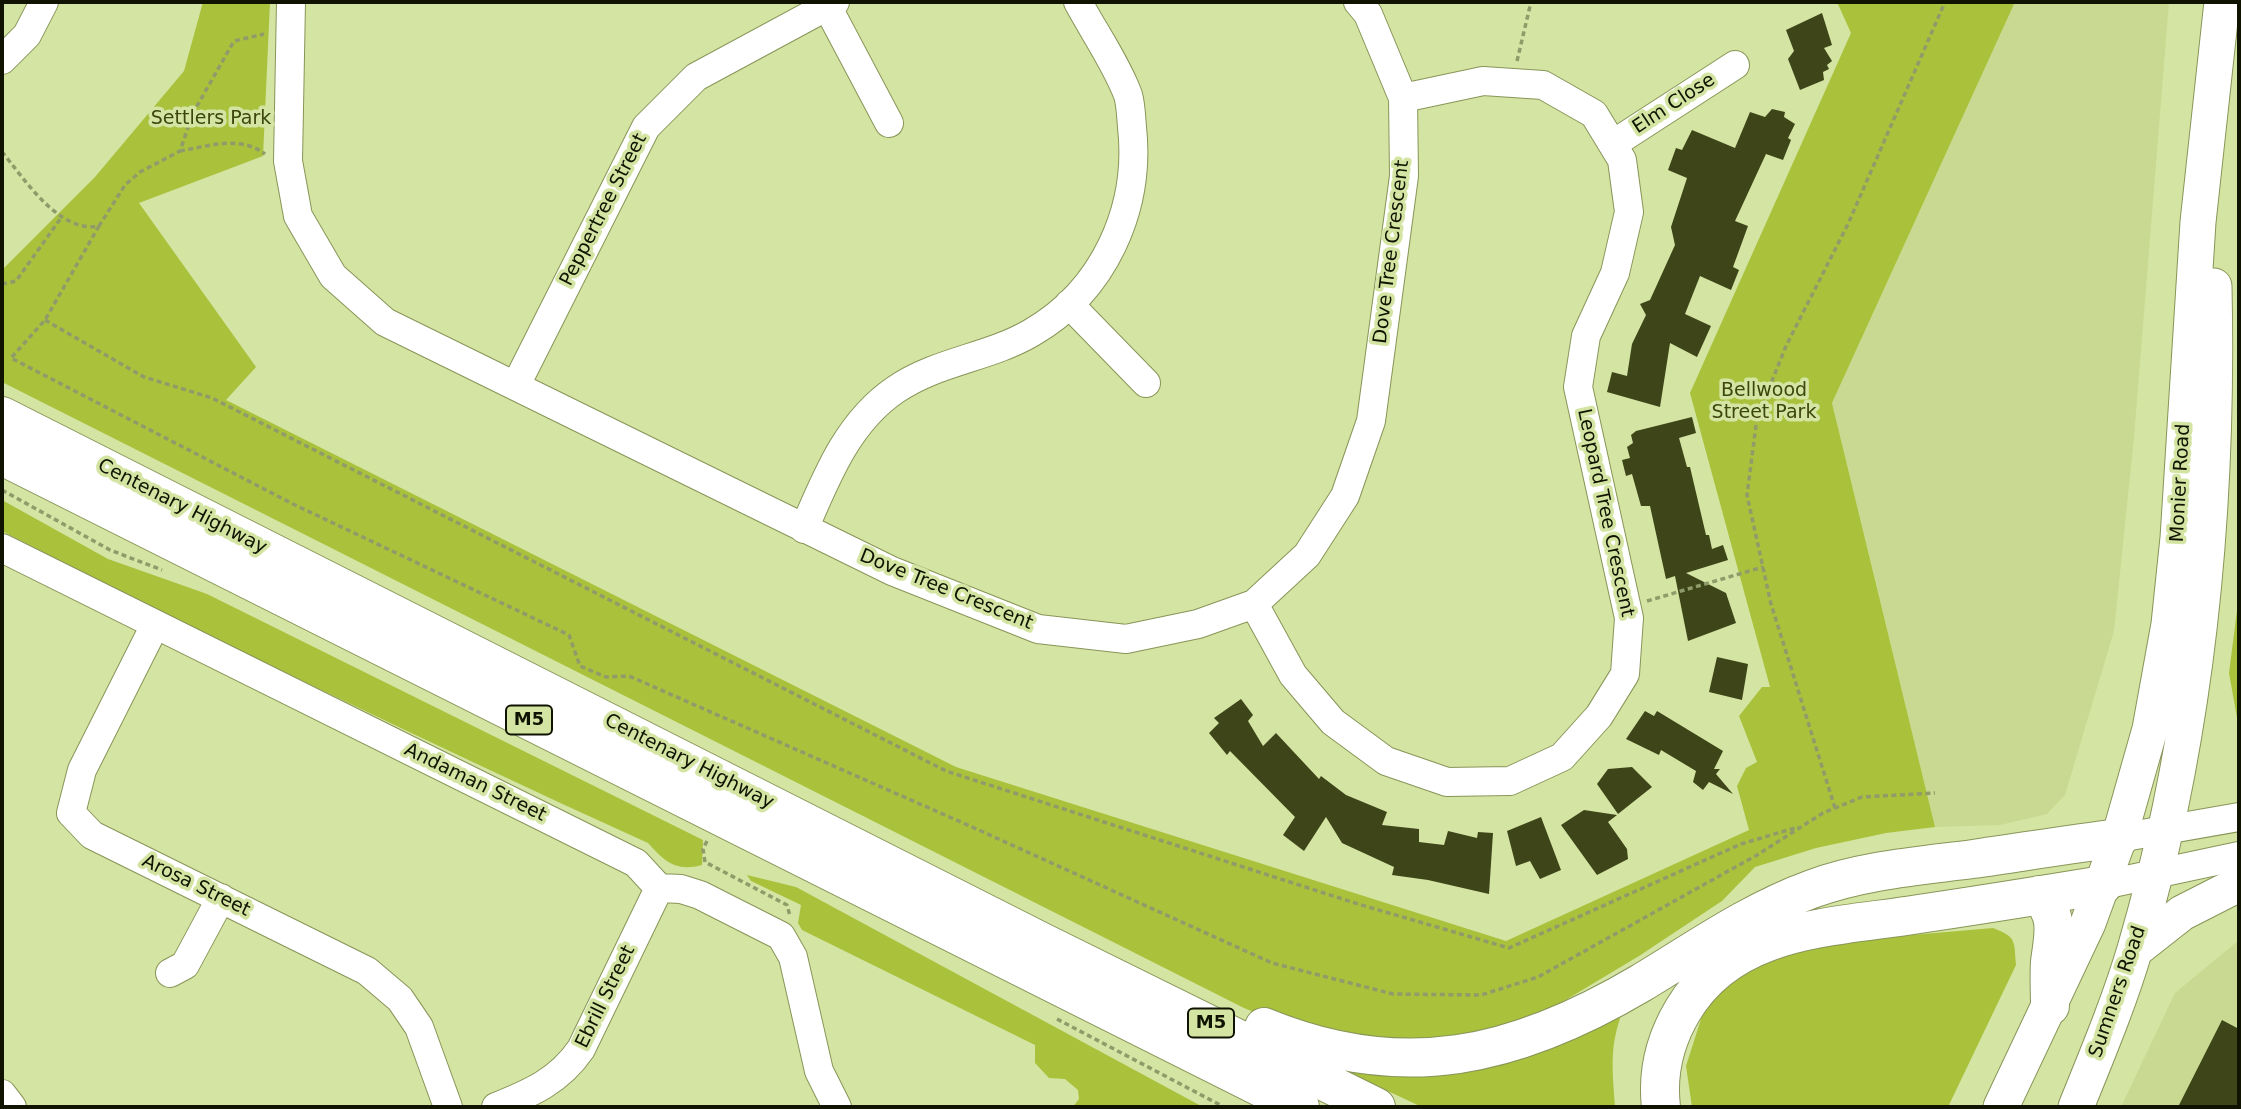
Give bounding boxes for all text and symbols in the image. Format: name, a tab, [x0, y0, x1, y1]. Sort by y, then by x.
street label: Elm Close	[1629, 69, 1719, 139]
park label: Settlers Park	[151, 108, 271, 130]
street label: Peppertree Street	[556, 130, 652, 290]
street label: Dove Tree Crescent	[1369, 159, 1415, 345]
park label: Bellwood Street Park	[1712, 380, 1816, 424]
street label: Leopard Tree Crescent	[1572, 407, 1638, 619]
street label: Monier Road	[2167, 423, 2195, 543]
street label: Centenary Highway	[94, 454, 270, 560]
street label: Dove Tree Crescent	[856, 545, 1036, 635]
road number: M5	[506, 706, 552, 734]
street label: Centenary Highway	[601, 709, 777, 815]
street label: Andaman Street	[400, 739, 550, 827]
street label: Arosa Street	[138, 850, 254, 922]
street label: Sumners Road	[2085, 923, 2151, 1061]
street label: Ebrill Street	[571, 942, 641, 1052]
road number: M5	[1188, 1008, 1234, 1038]

